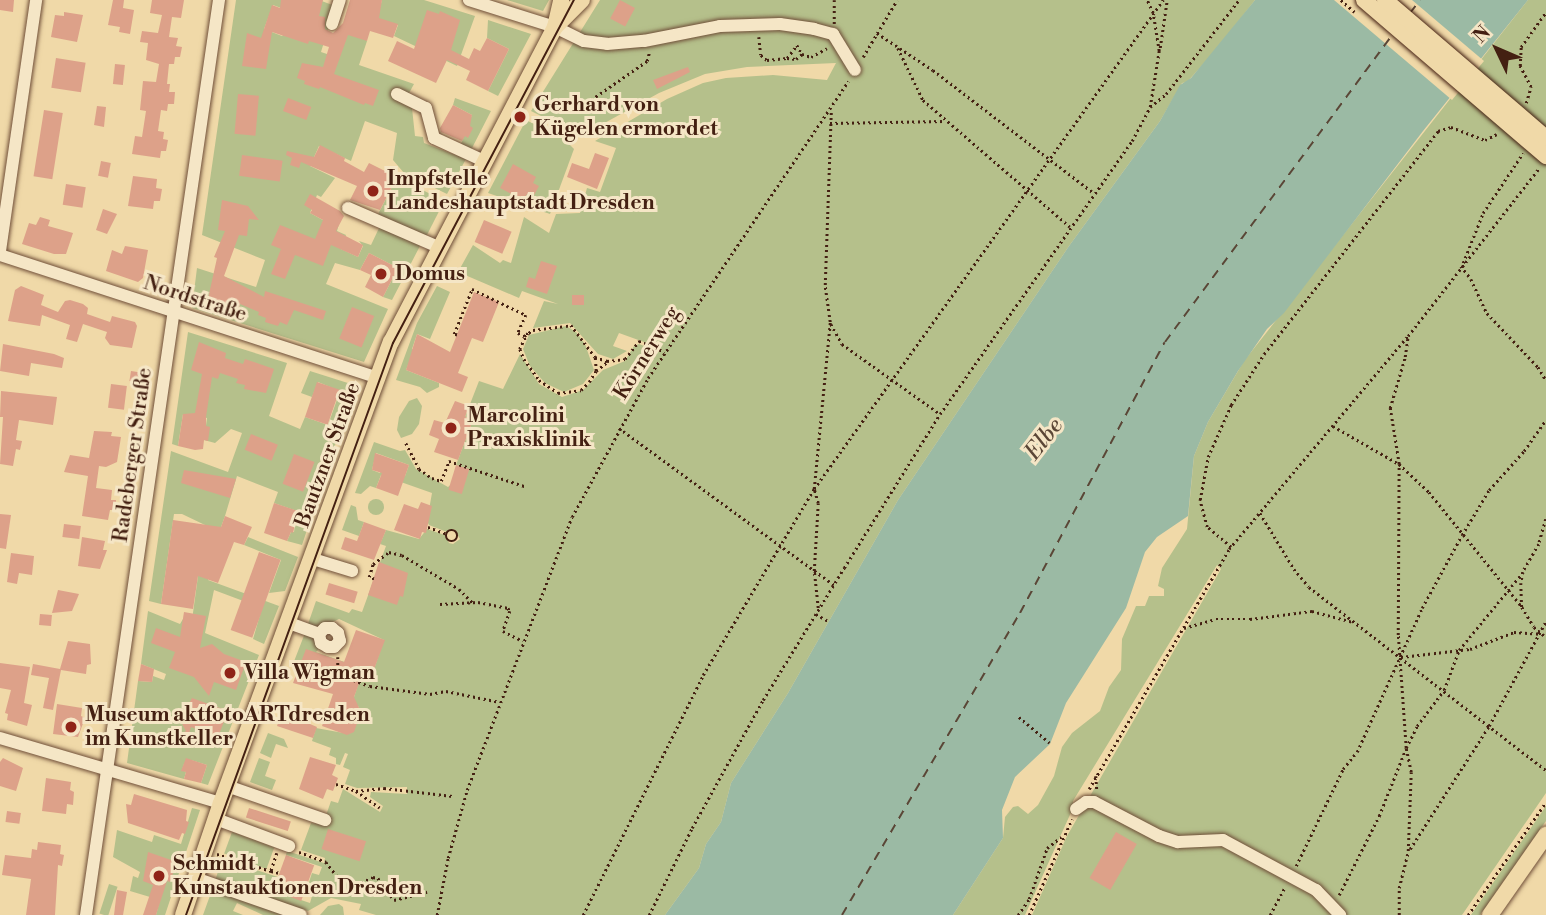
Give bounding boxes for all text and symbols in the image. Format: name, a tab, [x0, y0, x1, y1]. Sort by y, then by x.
north arrow	[1462, 14, 1532, 84]
text: N	[1468, 21, 1496, 48]
place label: Gerhard von Kügelen ermordet	[534, 92, 718, 142]
marker: Gerhard von Kügelen ermordet	[512, 109, 528, 125]
place label: Impfstelle Landeshauptstadt Dresden	[387, 166, 655, 216]
marker: Impfstelle Landeshauptstadt Dresden	[365, 183, 381, 199]
place label: Domus	[395, 261, 465, 287]
marker: Domus	[373, 266, 389, 282]
street label: Nordstraße	[140, 271, 250, 327]
street label: Körnerweg	[608, 302, 686, 404]
street label: Radeberger Straße	[108, 366, 158, 544]
street label: Bautzner Straße	[290, 379, 366, 531]
place label: Marcolini Praxisklinik	[467, 403, 591, 453]
water label: Elbe	[1019, 413, 1069, 465]
marker: Marcolini Praxisklinik	[441, 418, 461, 438]
place label: Villa Wigman	[244, 660, 375, 686]
marker: Villa Wigman	[222, 665, 238, 681]
place label: Museum aktfotoARTdresden im Kunstkeller	[85, 702, 370, 752]
marker: Museum aktfotoARTdresden im Kunstkeller	[63, 719, 79, 735]
place label: Schmidt Kunstauktionen Dresden	[173, 851, 422, 901]
marker: Schmidt Kunstauktionen Dresden	[151, 868, 167, 884]

